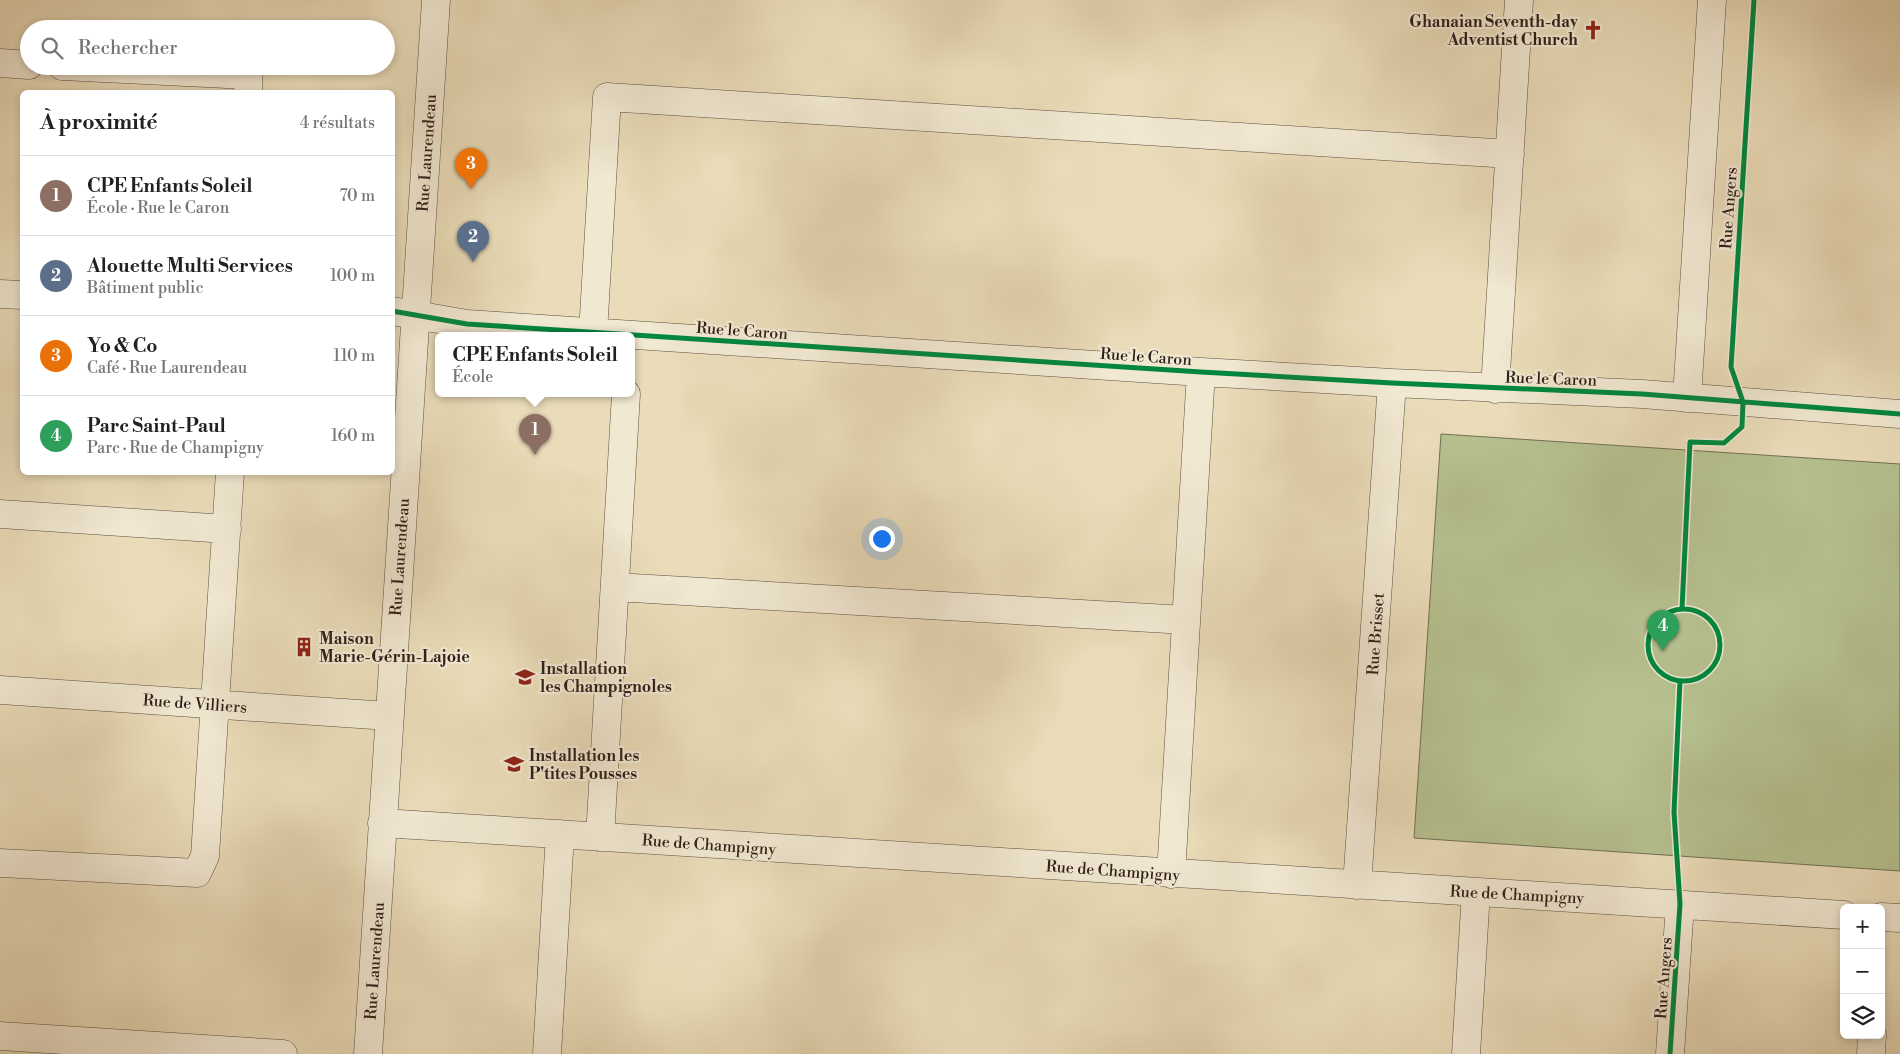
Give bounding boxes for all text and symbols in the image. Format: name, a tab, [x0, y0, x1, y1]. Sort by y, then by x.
place label: Ghanaian Seventh-day Adventist Church	[1409, 12, 1579, 50]
church icon: Ghanaian Seventh-day Adventist Church	[1582, 19, 1604, 41]
search box	[20, 20, 395, 75]
icon: search	[38, 34, 66, 62]
text: Rechercher	[78, 36, 177, 60]
street label: Rue Laurendeau	[413, 93, 441, 213]
text: À proximité	[40, 110, 157, 136]
text: 4 résultats	[300, 113, 375, 133]
pin: 3	[455, 148, 487, 189]
street label: Rue Angers	[1716, 166, 1742, 250]
text: CPE Enfants Soleil	[87, 174, 252, 198]
text: 1	[52, 186, 60, 206]
text: 70 m	[339, 186, 375, 206]
text: École · Rue le Caron	[87, 198, 229, 218]
pin: 2	[457, 221, 489, 262]
text: Alouette Multi Services	[87, 254, 293, 278]
text: 2	[51, 266, 61, 286]
text: 100 m	[330, 266, 375, 286]
text: Bâtiment public	[87, 278, 203, 298]
street label: Rue le Caron	[695, 318, 789, 344]
popup	[435, 332, 635, 397]
text: Yo & Co	[87, 334, 158, 358]
text: CPE Enfants Soleil	[452, 343, 618, 367]
street label: Rue le Caron	[1099, 344, 1193, 370]
text: 3	[51, 346, 61, 366]
text: 110 m	[333, 346, 375, 366]
text: Café · Rue Laurendeau	[87, 358, 247, 378]
text: École	[452, 367, 493, 387]
street label: Rue le Caron	[1505, 367, 1598, 391]
text: Parc Saint-Paul	[87, 414, 226, 438]
pin: 1	[519, 414, 551, 455]
text: 4	[51, 426, 61, 446]
text: 160 m	[331, 426, 375, 446]
text: Parc · Rue de Champigny	[87, 438, 264, 458]
street label: Rue Laurendeau	[386, 497, 414, 617]
your location	[869, 526, 895, 552]
street label: Rue Brisset	[1363, 592, 1389, 676]
pin: 4	[1647, 610, 1679, 651]
place label: Maison Marie-Gérin-Lajoie	[319, 629, 470, 667]
building icon: Maison Marie-Gérin-Lajoie	[293, 636, 315, 658]
place label: Installation les Champignoles	[540, 659, 672, 697]
school or university icon: Installation les Champignoles	[514, 666, 536, 688]
street label: Rue de Villiers	[142, 690, 248, 718]
place label: Installation les P'tites Pousses	[529, 746, 639, 784]
school or university icon: Installation les P'tites Pousses	[503, 753, 525, 775]
street label: Rue de Champigny	[641, 830, 777, 860]
street label: Rue de Champigny	[1045, 856, 1181, 886]
street label: Rue de Champigny	[1449, 881, 1585, 909]
street label: Rue Laurendeau	[361, 901, 389, 1021]
map controls	[1840, 904, 1885, 1039]
button: +	[1840, 904, 1885, 949]
street label: Rue Angers	[1651, 936, 1677, 1020]
button: −	[1840, 949, 1885, 994]
button: layers	[1840, 994, 1885, 1039]

